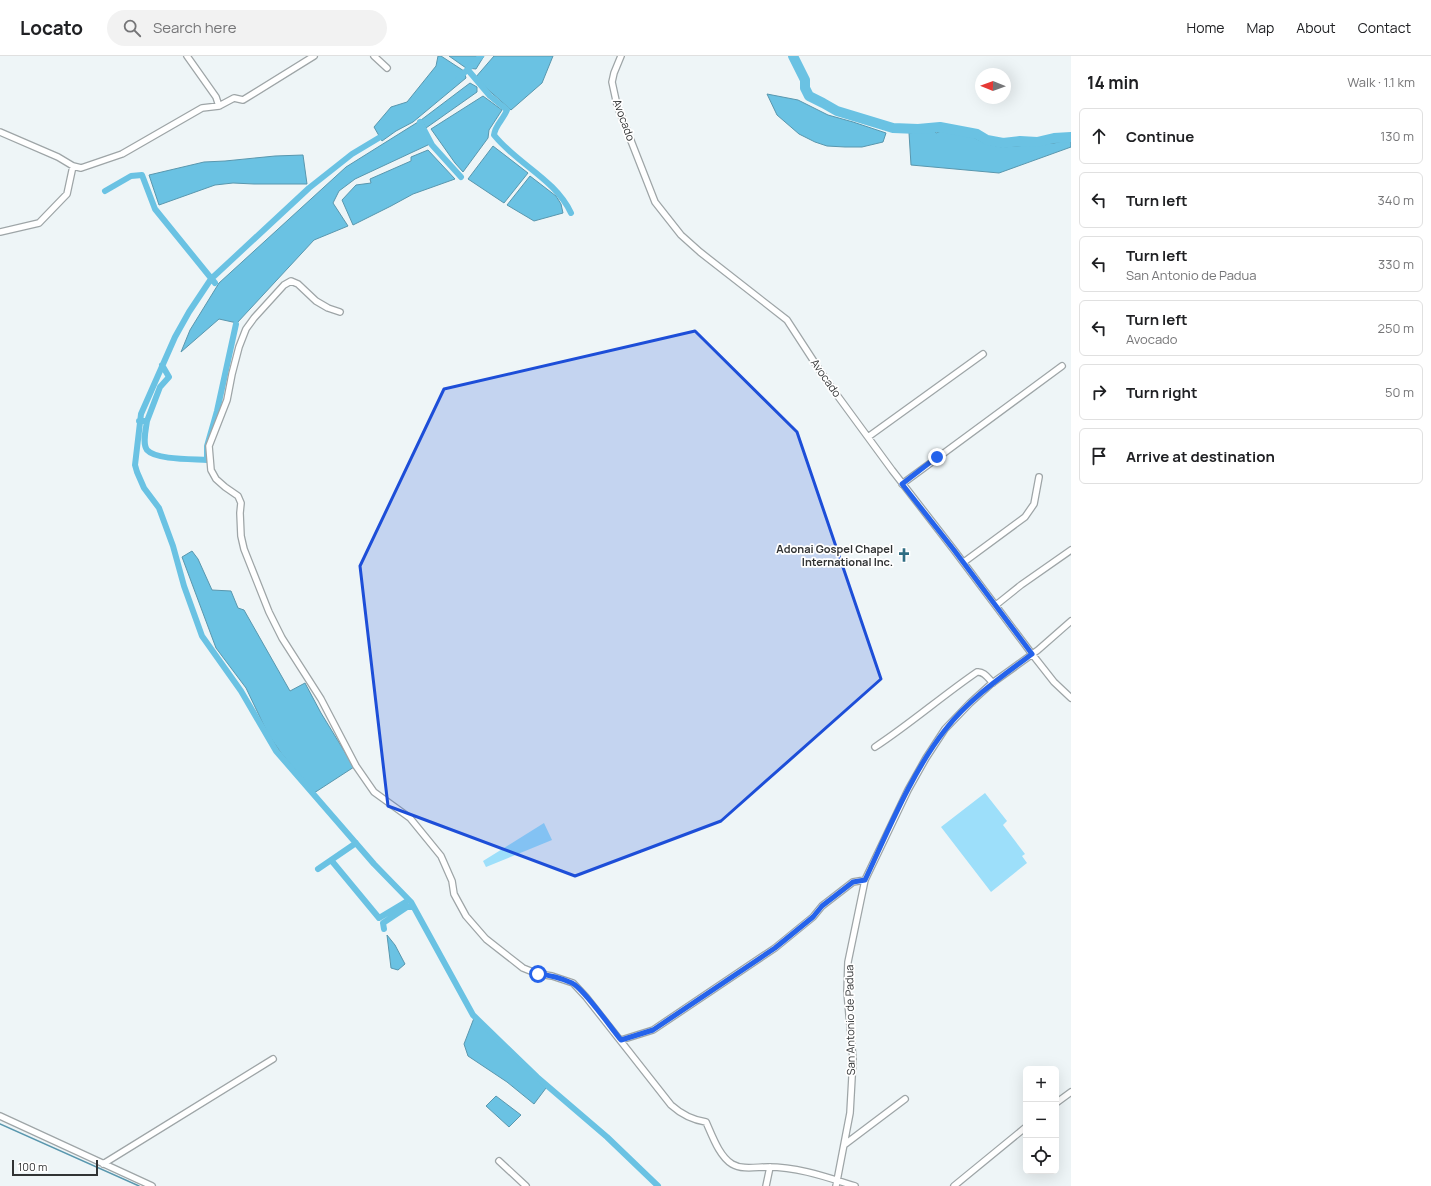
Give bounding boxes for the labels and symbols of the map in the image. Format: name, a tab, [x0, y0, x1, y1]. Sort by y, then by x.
north arrow	[975, 68, 1011, 104]
street label: Avocado	[610, 97, 639, 143]
street label: Avocado	[808, 356, 845, 400]
route end	[928, 448, 946, 466]
place label: Adonai Gospel Chapel International Inc.	[776, 541, 893, 569]
church icon: Adonai Gospel Chapel International Inc.	[896, 547, 912, 563]
route start	[529, 965, 547, 983]
street label: San Antonio de Padua	[841, 965, 858, 1075]
scale bar	[12, 1158, 98, 1177]

